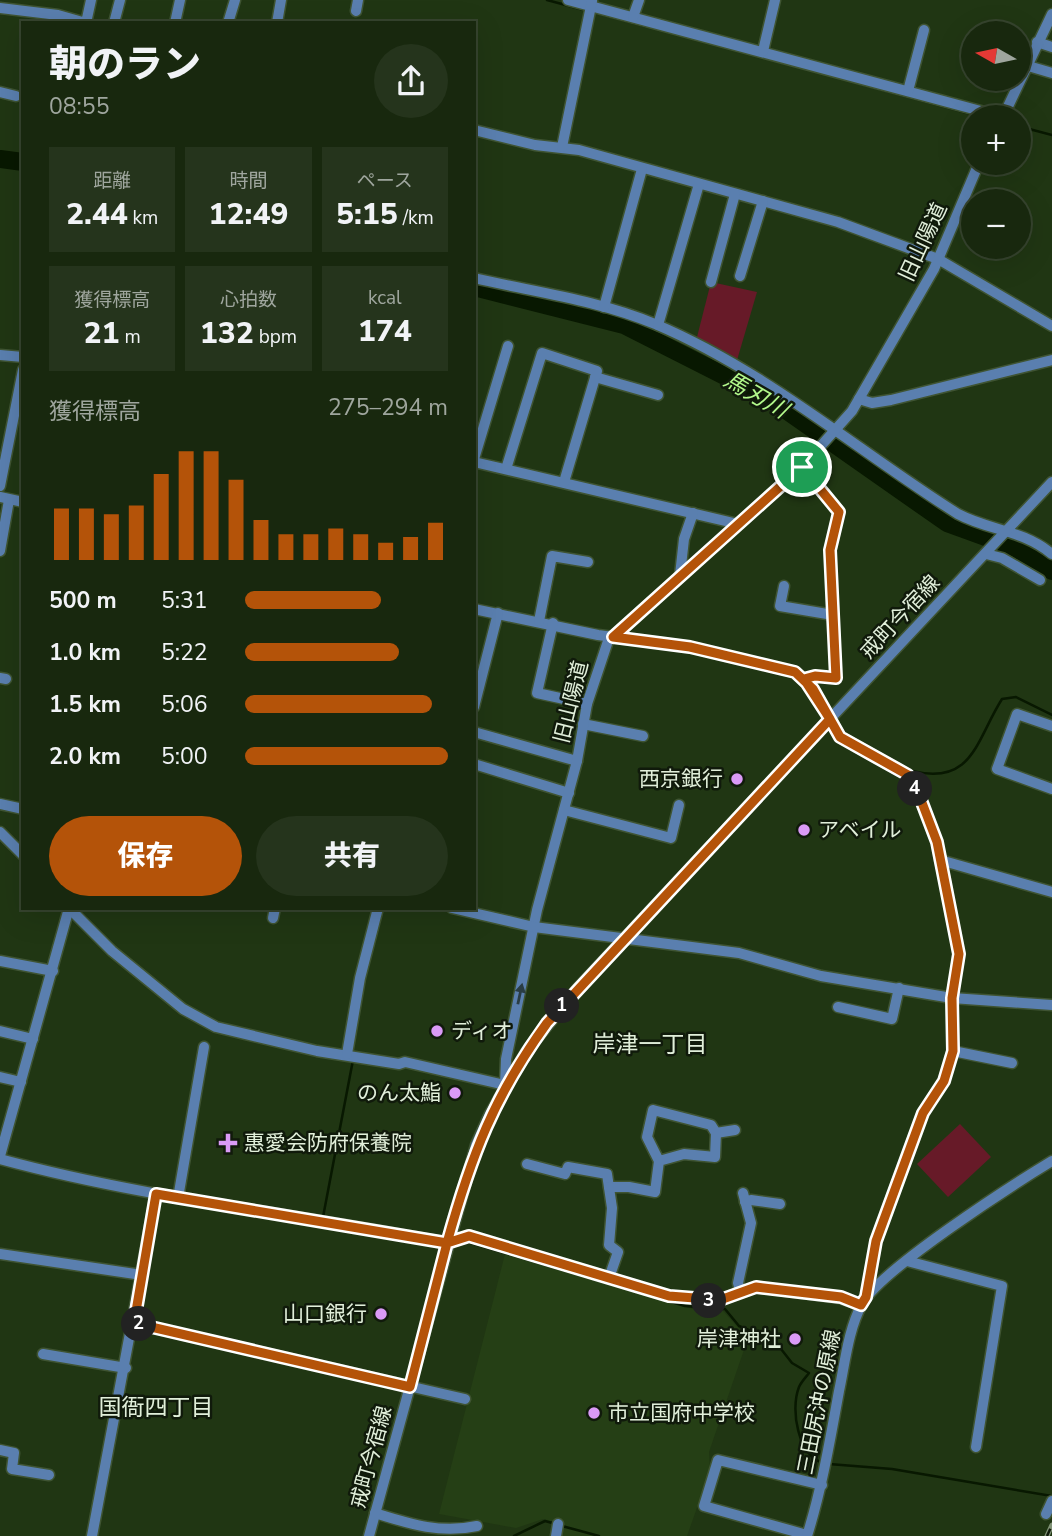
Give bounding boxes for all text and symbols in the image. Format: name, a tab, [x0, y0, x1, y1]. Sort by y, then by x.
north arrow	[961, 21, 1031, 91]
map controls	[961, 21, 1031, 259]
text: 朝のラン	[49, 39, 201, 90]
button: share	[374, 44, 448, 118]
text: 08:55	[49, 91, 109, 122]
button: +	[961, 105, 1031, 175]
text: 距離	[93, 168, 131, 194]
text: 時間	[229, 168, 268, 194]
text: ペース	[357, 168, 413, 194]
button: −	[961, 189, 1031, 259]
text: 2.44	[66, 194, 128, 235]
text: 12:49	[209, 194, 288, 235]
text: 5:15	[336, 194, 398, 235]
street label: 旧山陽道	[893, 198, 953, 286]
text: km	[128, 205, 158, 231]
text: /km	[398, 205, 434, 231]
text: kcal	[368, 285, 402, 311]
text: 獲得標高	[74, 287, 150, 313]
text: 心拍数	[220, 287, 277, 313]
text: 174	[358, 311, 412, 352]
text: 21	[84, 313, 120, 354]
text: 132	[200, 313, 254, 354]
text: m	[120, 324, 141, 350]
text: bpm	[254, 324, 297, 350]
water label: 馬刃川	[718, 364, 796, 427]
text: 275–294 m	[328, 392, 448, 423]
text: 獲得標高	[49, 396, 141, 427]
pin	[772, 437, 832, 497]
icon: arrive	[783, 448, 821, 486]
street label: 戒町今宿線	[854, 569, 946, 665]
text: 500 m	[49, 585, 117, 616]
text: 5:31	[161, 585, 208, 616]
text: 1.0 km	[49, 637, 121, 668]
text: 5:22	[161, 637, 208, 668]
street label: 旧山陽道	[547, 658, 595, 746]
text: 1.5 km	[49, 689, 121, 720]
text: 5:06	[161, 689, 208, 720]
text: 2.0 km	[49, 741, 121, 772]
text: 5:00	[161, 741, 208, 772]
place label: 西京銀行	[639, 765, 723, 793]
marker: 西京銀行	[729, 771, 745, 787]
pin: 4	[898, 772, 932, 806]
text: 4	[909, 775, 920, 801]
button: 保存	[49, 816, 242, 896]
button: 共有	[256, 816, 448, 896]
place label: アベイル	[818, 816, 902, 844]
marker: アベイル	[796, 822, 812, 838]
one-way arrow	[514, 983, 525, 1005]
pin: 1	[544, 988, 580, 1024]
text: 1	[556, 992, 567, 1018]
place label: ディオ	[451, 1017, 513, 1045]
marker: ディオ	[429, 1023, 445, 1039]
district label: 岸津一丁目	[593, 1029, 708, 1060]
place label: のん太鮨	[357, 1079, 441, 1107]
marker: のん太鮨	[447, 1085, 463, 1101]
place label: 惠愛会防府保養院	[244, 1129, 412, 1157]
marker: 惠愛会防府保養院	[218, 1133, 238, 1153]
pin: 3	[692, 1284, 726, 1318]
text: 3	[703, 1287, 714, 1313]
place label: 山口銀行	[283, 1300, 367, 1328]
pin: 2	[122, 1306, 156, 1342]
marker: 山口銀行	[373, 1306, 389, 1322]
text: 2	[133, 1310, 144, 1336]
place label: 岸津神社	[697, 1325, 781, 1353]
street label: 三田尻沖の原線	[791, 1327, 847, 1477]
marker: 岸津神社	[787, 1331, 803, 1347]
district label: 国衙四丁目	[99, 1392, 214, 1423]
place label: 市立国府中学校	[608, 1399, 755, 1427]
street label: 戒町今宿線	[344, 1403, 398, 1511]
marker: 市立国府中学校	[586, 1405, 602, 1421]

